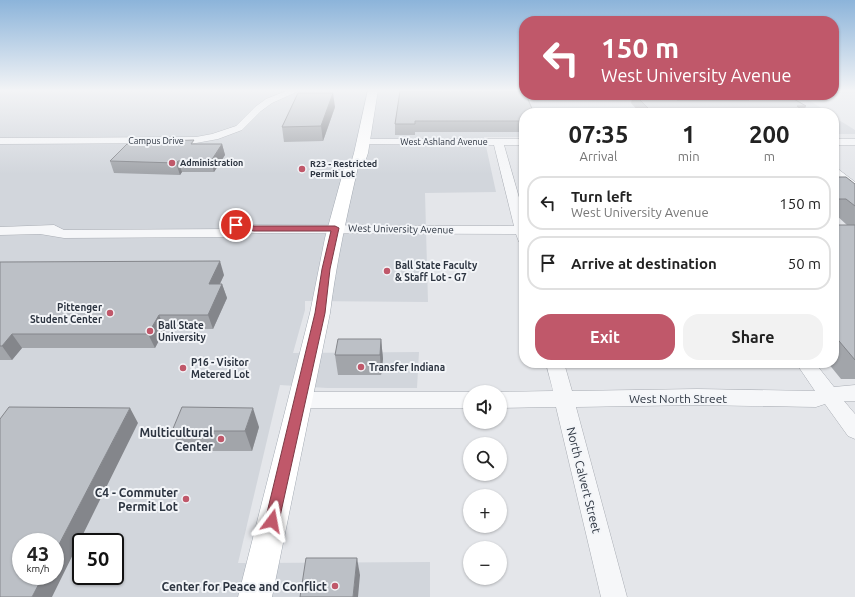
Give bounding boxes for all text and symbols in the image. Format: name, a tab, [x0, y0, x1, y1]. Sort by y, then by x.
icon: left	[535, 32, 587, 84]
text: 150 m	[601, 32, 679, 63]
text: West University Avenue	[601, 65, 791, 85]
text: 07:35	[568, 121, 628, 148]
text: 1	[682, 121, 695, 148]
text: 200	[749, 121, 790, 148]
street label: Campus Drive	[128, 136, 184, 146]
street label: West Ashland Avenue	[400, 137, 488, 147]
text: Arrival	[579, 149, 617, 163]
text: min	[678, 149, 700, 163]
text: m	[764, 149, 775, 163]
marker: Administration	[167, 158, 177, 168]
place label: Administration	[180, 158, 243, 168]
place label: R23 - Restricted Permit Lot	[310, 159, 377, 179]
marker: R23 - Restricted Permit Lot	[297, 164, 307, 174]
text: Turn left	[571, 188, 632, 205]
icon: left	[537, 192, 559, 214]
text: 150 m	[779, 195, 821, 212]
text: West University Avenue	[571, 205, 709, 219]
pin	[219, 208, 253, 242]
icon: arrive	[225, 214, 247, 236]
street label: West University Avenue	[348, 223, 454, 235]
icon: arrive	[537, 252, 559, 274]
text: Arrive at destination	[571, 255, 717, 272]
text: 50 m	[788, 255, 821, 272]
place label: Ball State Faculty & Staff Lot - G7	[395, 260, 478, 283]
marker: Ball State Faculty & Staff Lot - G7	[382, 266, 392, 276]
place label: Pittenger Student Center	[30, 302, 103, 325]
marker: Pittenger Student Center	[105, 308, 115, 318]
button: Exit	[535, 314, 675, 360]
button: Share	[683, 314, 823, 360]
place label: Ball State University	[158, 320, 207, 343]
marker: Ball State University	[145, 326, 155, 336]
place label: P16 - Visitor Metered Lot	[191, 357, 250, 380]
marker: Transfer Indiana	[356, 362, 366, 372]
place label: Transfer Indiana	[369, 362, 445, 373]
marker: P16 - Visitor Metered Lot	[178, 363, 188, 373]
map controls	[463, 385, 507, 585]
button: sound	[463, 385, 507, 429]
street label: West North Street	[629, 392, 727, 405]
place label: Multicultural Center	[139, 426, 213, 453]
street label: North Calvert Street	[564, 426, 604, 535]
marker: Multicultural Center	[216, 434, 226, 444]
button: search	[463, 437, 507, 481]
place label: C4 - Commuter Permit Lot	[95, 486, 178, 513]
button: +	[463, 489, 507, 533]
marker: C4 - Commuter Permit Lot	[181, 494, 191, 504]
position arrow	[251, 500, 293, 542]
speed limit sign: 50	[72, 533, 124, 585]
button: −	[463, 541, 507, 585]
text: 43	[27, 542, 49, 565]
text: km/h	[26, 563, 50, 574]
place label: Center for Peace and Conflict	[161, 580, 327, 593]
marker: Center for Peace and Conflict	[330, 581, 340, 591]

